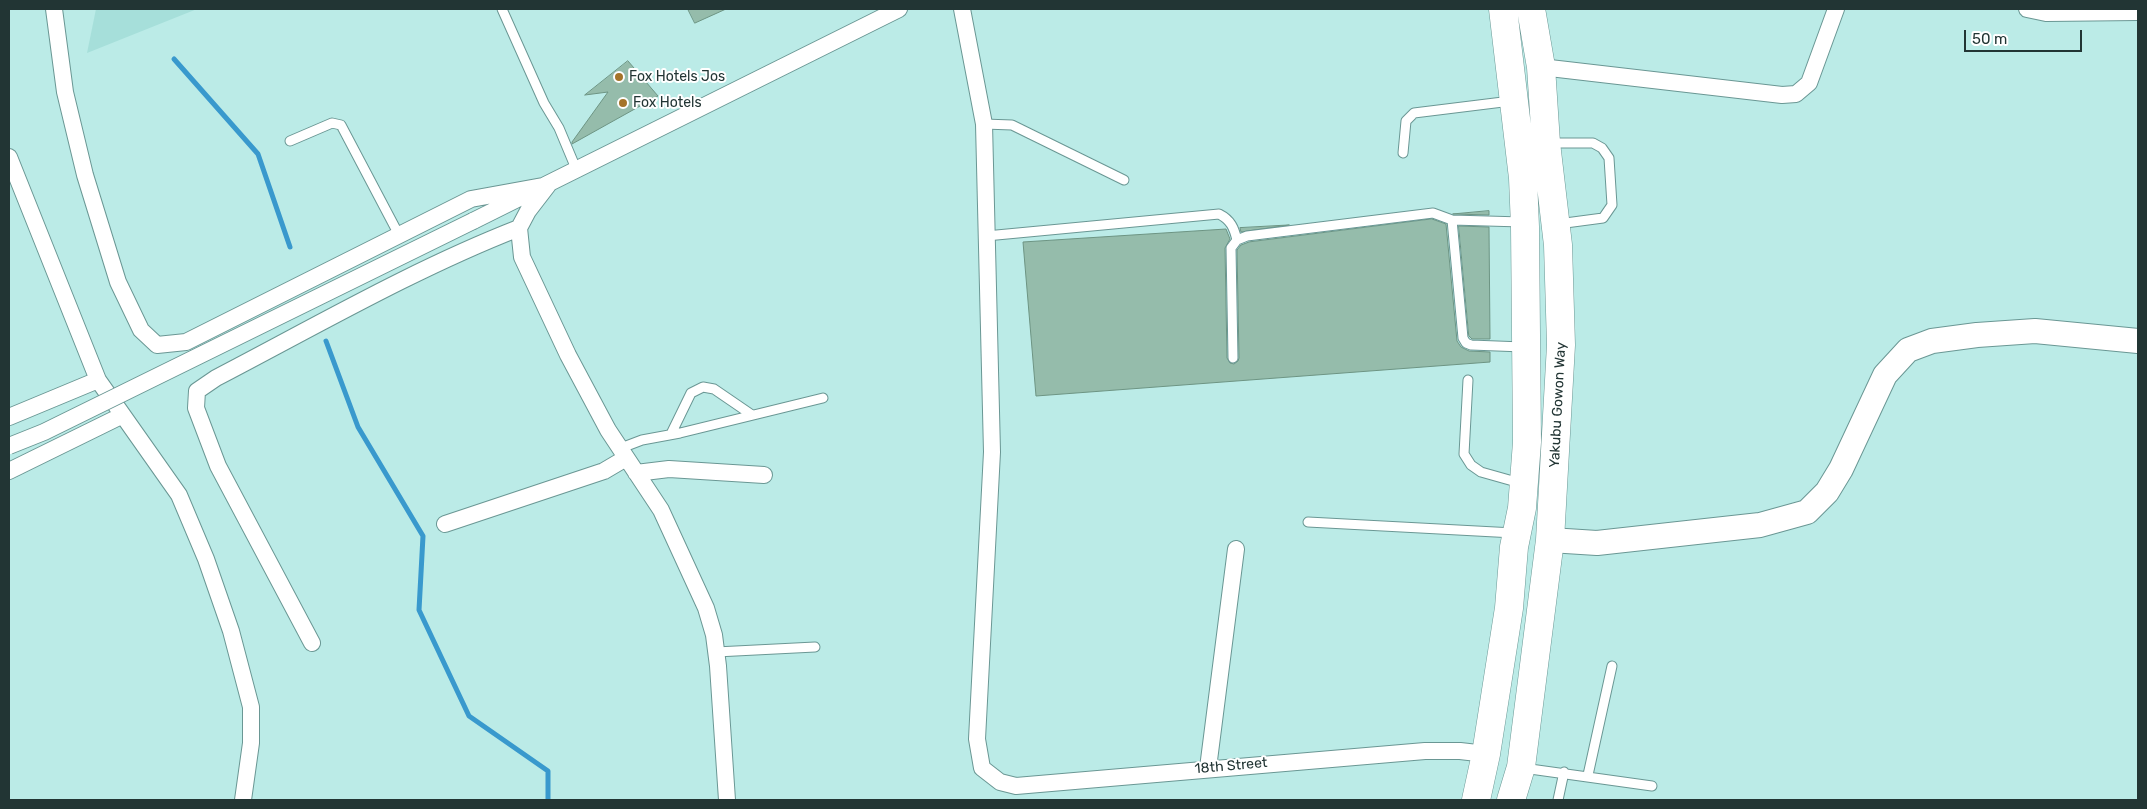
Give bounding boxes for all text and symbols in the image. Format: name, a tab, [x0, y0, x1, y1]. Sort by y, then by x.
scale bar	[1967, 20, 2084, 52]
text: 50 m	[1972, 30, 2007, 48]
place label: Fox Hotels Jos	[629, 69, 725, 85]
marker: Fox Hotels Jos	[613, 71, 625, 83]
place label: Fox Hotels	[633, 95, 702, 111]
marker: Fox Hotels	[617, 97, 629, 109]
street label: Yakubu Gowon Way	[1546, 342, 1570, 468]
street label: 18th Street	[1194, 754, 1268, 778]

